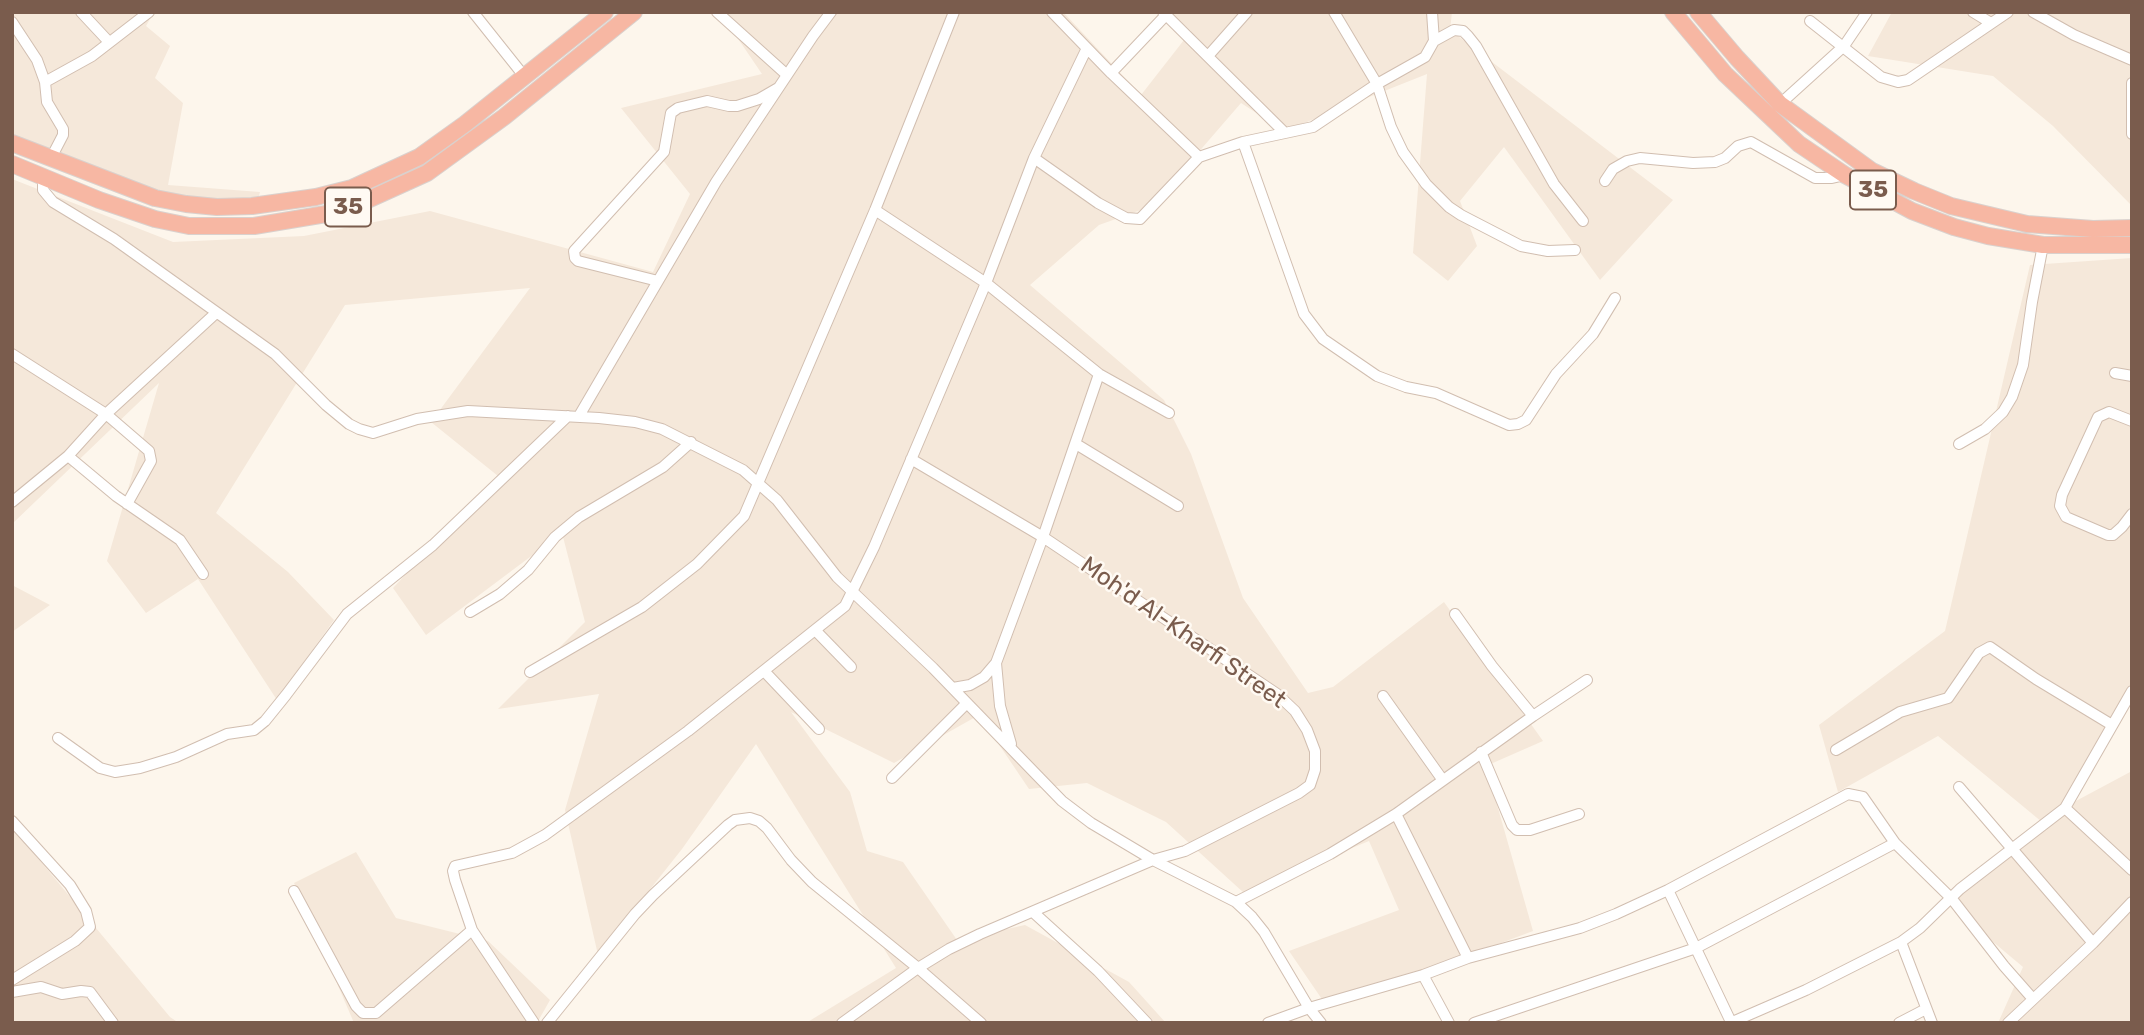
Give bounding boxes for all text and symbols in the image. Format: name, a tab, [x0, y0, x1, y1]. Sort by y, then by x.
road number: 35	[1850, 170, 1896, 210]
road number: 35	[325, 188, 371, 227]
street label: Moh'd Al-Kharfi Street	[1075, 551, 1291, 715]

